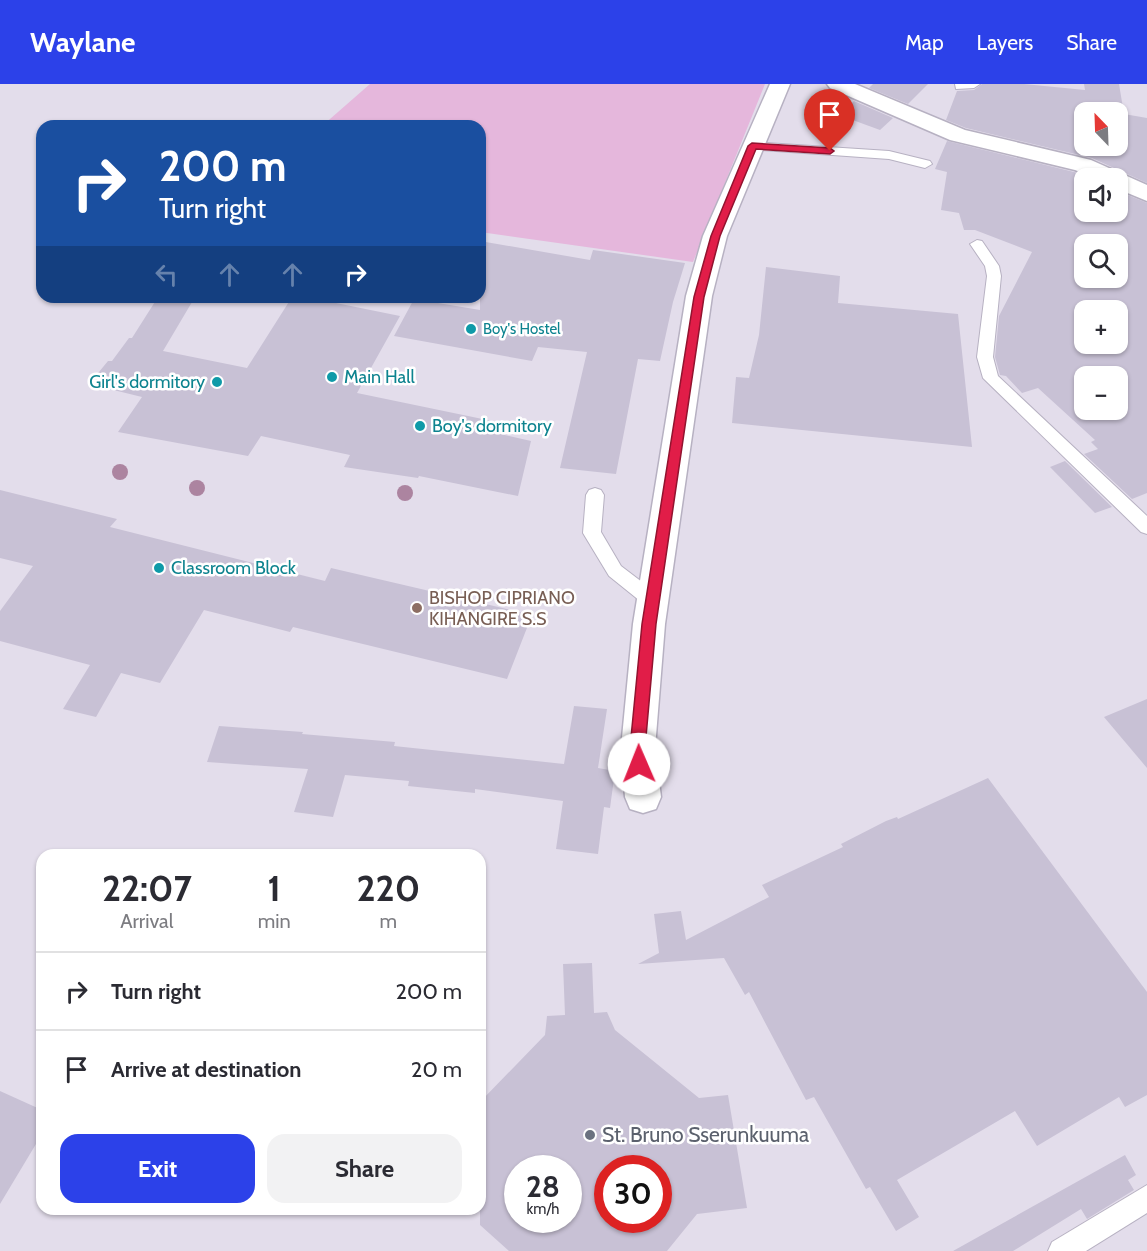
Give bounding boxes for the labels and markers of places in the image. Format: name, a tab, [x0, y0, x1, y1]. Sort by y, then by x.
pin	[804, 89, 855, 151]
place label: Boy's Hostel	[483, 320, 561, 338]
marker: Boy's Hostel	[464, 322, 478, 336]
place label: Main Hall	[344, 366, 415, 388]
marker: Main Hall	[325, 370, 339, 384]
place label: Girl's dormitory	[89, 371, 205, 393]
marker: Girl's dormitory	[210, 375, 224, 389]
place label: Boy's dormitory	[432, 415, 552, 437]
marker: Boy's dormitory	[413, 419, 427, 433]
place label: Classroom Block	[171, 557, 297, 579]
marker: Classroom Block	[152, 561, 166, 575]
place label: BISHOP CIPRIANO KIHANGIRE S.S	[429, 587, 575, 630]
marker: BISHOP CIPRIANO KIHANGIRE S.S	[410, 601, 424, 615]
place label: St. Bruno Sserunkuuma	[602, 1122, 809, 1147]
marker: St. Bruno Sserunkuuma	[583, 1128, 597, 1142]

